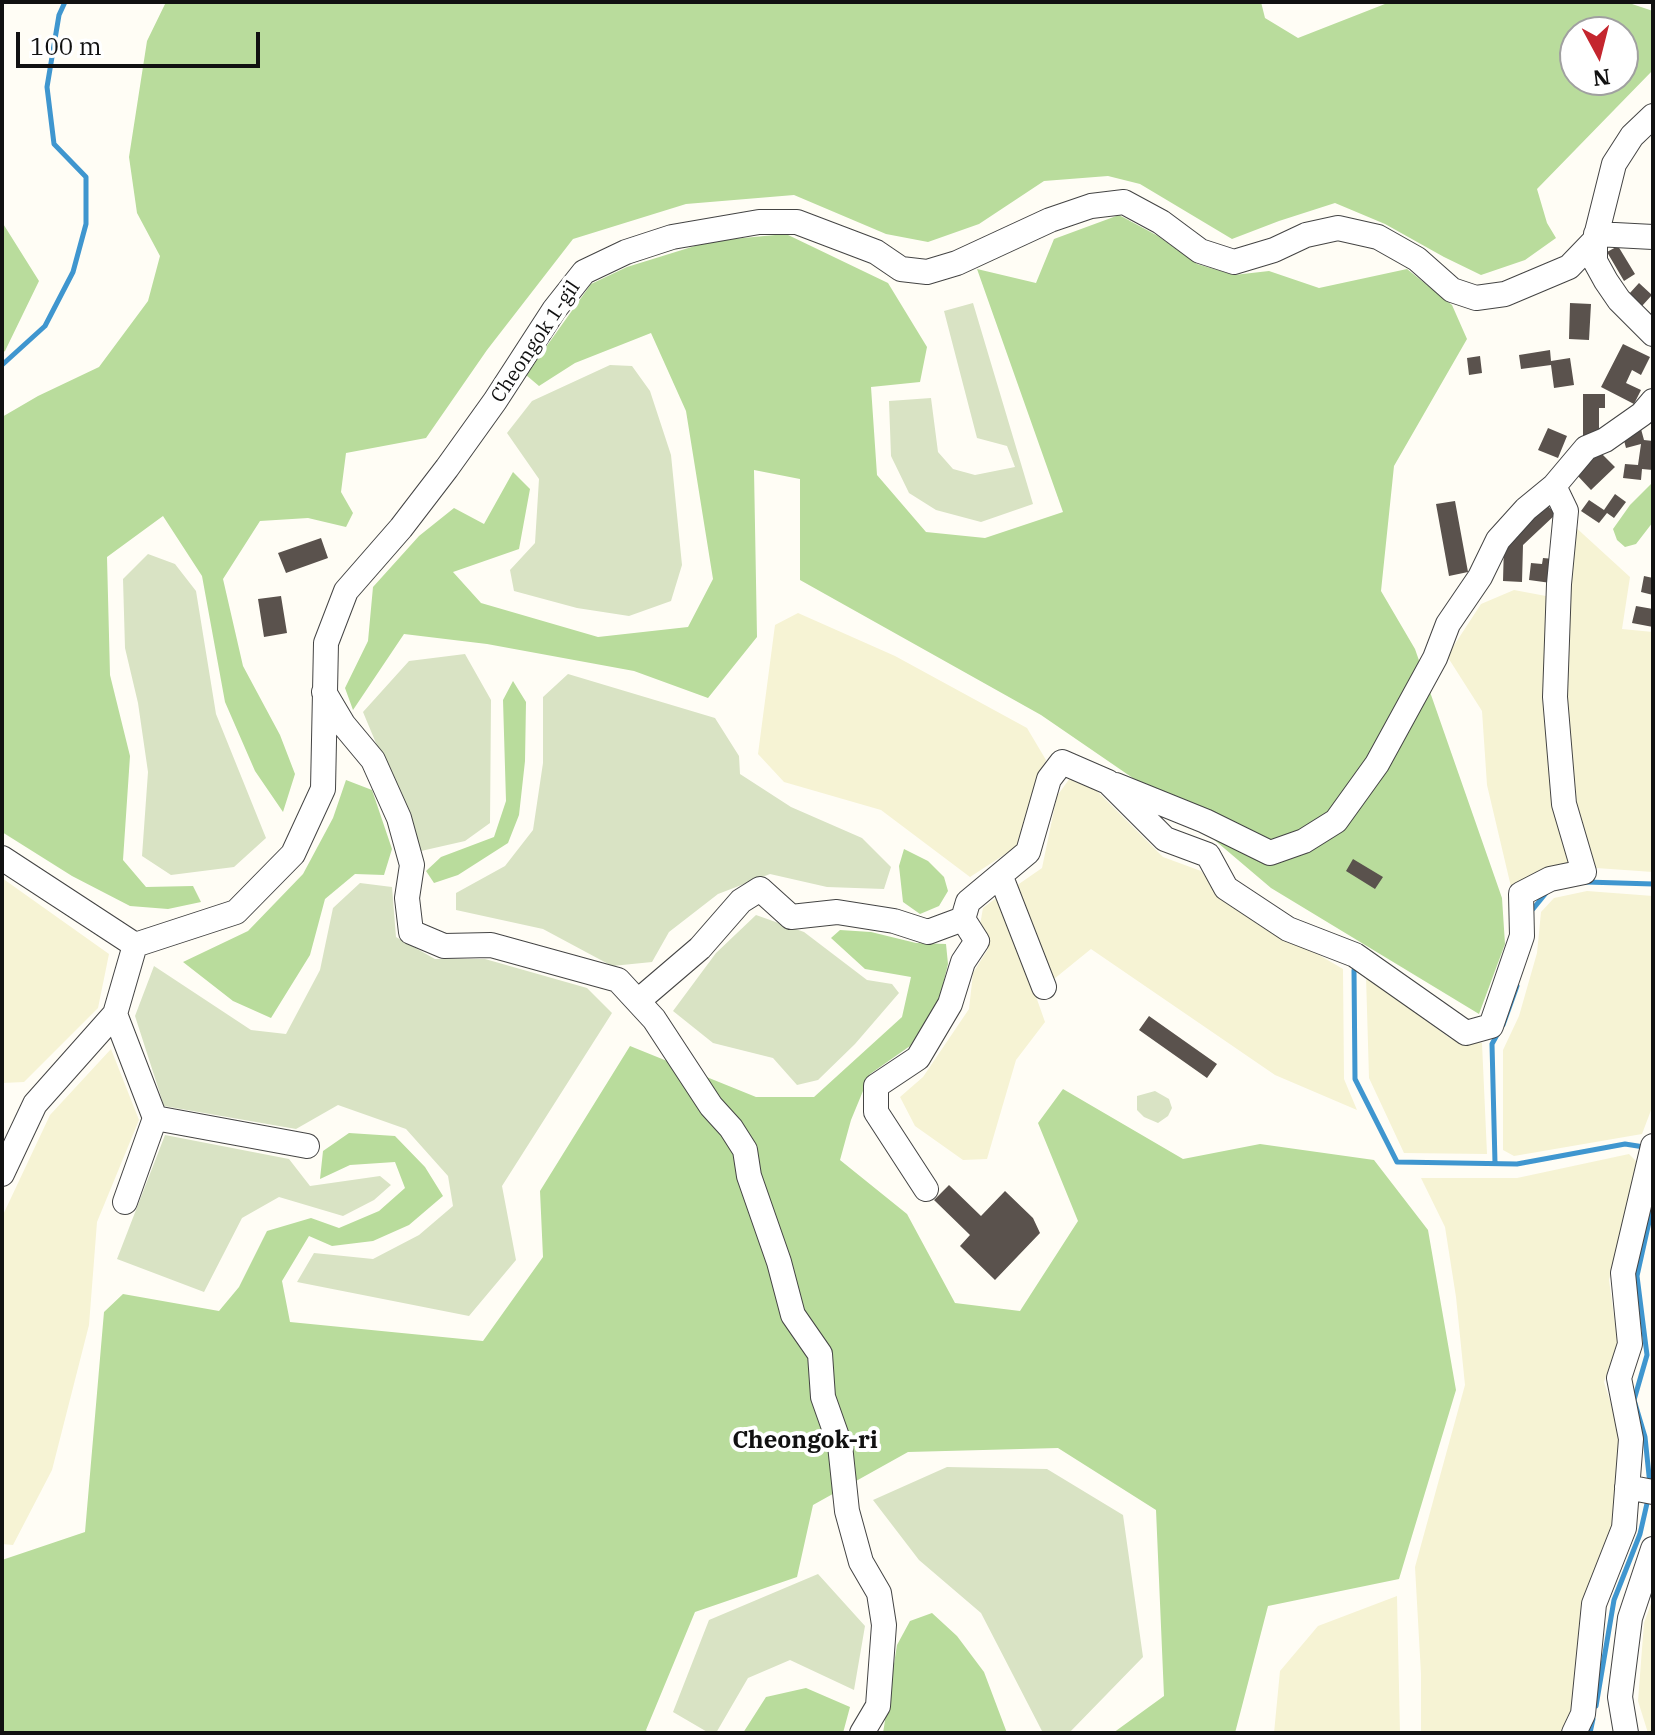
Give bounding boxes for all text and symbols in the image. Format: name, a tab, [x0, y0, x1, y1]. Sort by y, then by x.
scale bar	[20, 16, 264, 66]
north arrow	[1559, 16, 1639, 96]
text: 100 m	[30, 30, 102, 62]
text: N	[1591, 63, 1612, 94]
street label: Cheongok 1-gil	[486, 276, 586, 408]
district label: Cheongok-ri	[732, 1427, 878, 1455]

